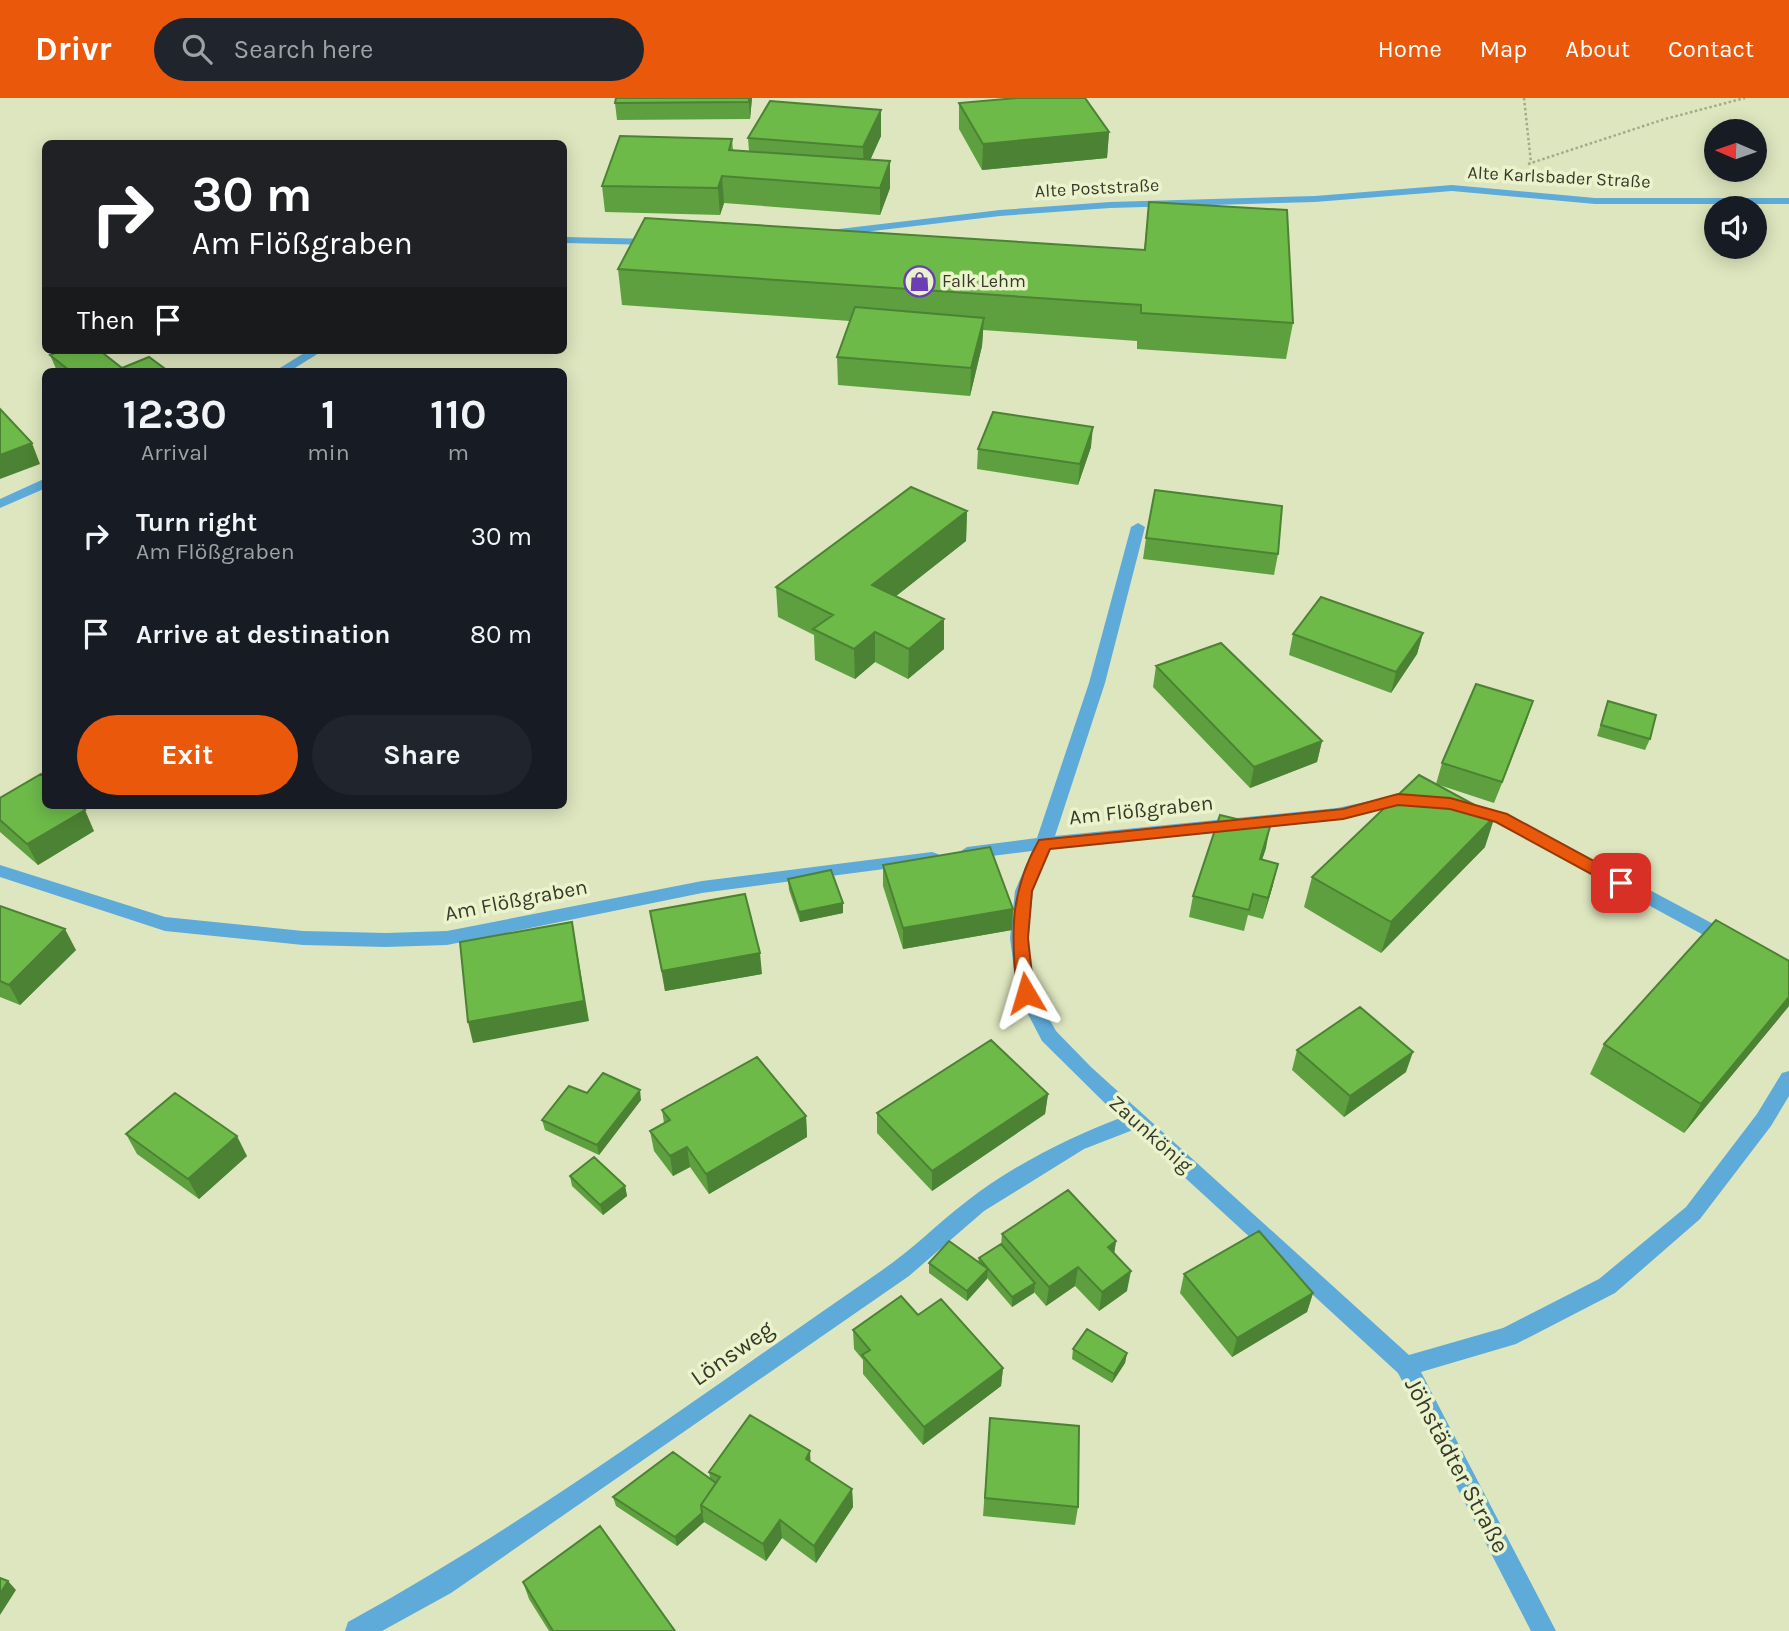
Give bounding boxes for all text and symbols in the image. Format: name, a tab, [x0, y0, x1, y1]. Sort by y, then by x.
search box	[154, 18, 644, 81]
text: Drivr	[35, 30, 112, 68]
icon: search	[178, 30, 216, 68]
text: Search here	[234, 34, 373, 65]
text: Home	[1378, 35, 1442, 63]
text: Map	[1480, 35, 1527, 63]
text: About	[1565, 35, 1630, 63]
text: Contact	[1668, 35, 1754, 63]
north arrow	[1704, 119, 1768, 182]
map controls	[1704, 119, 1767, 259]
street label: Alte Karlsbader Straße	[1467, 161, 1651, 193]
text: 30 m	[192, 166, 312, 223]
icon: right	[77, 168, 168, 259]
street label: Alte Poststraße	[1034, 174, 1160, 202]
button: sound	[1704, 196, 1767, 259]
text: Am Flößgraben	[192, 225, 413, 262]
shop icon: Falk Lehm	[902, 264, 936, 298]
place label: Falk Lehm	[942, 270, 1026, 292]
icon: arrive	[149, 301, 187, 339]
text: Then	[77, 305, 135, 336]
text: 12:30	[122, 389, 227, 439]
text: 1	[321, 389, 336, 439]
text: 110	[430, 389, 487, 439]
text: Arrival	[141, 439, 208, 466]
text: min	[307, 439, 350, 466]
text: m	[448, 439, 469, 466]
text: Turn right	[136, 507, 257, 538]
icon: right	[77, 517, 115, 555]
text: 30 m	[471, 521, 532, 552]
text: Am Flößgraben	[136, 538, 295, 565]
icon: arrive	[77, 615, 115, 653]
text: Arrive at destination	[136, 619, 390, 650]
text: 80 m	[470, 619, 532, 650]
button: Exit	[77, 715, 298, 795]
button: Share	[312, 715, 532, 795]
street label: Am Flößgraben	[1068, 790, 1214, 830]
pin	[1591, 853, 1651, 913]
icon: arrive	[1602, 864, 1640, 902]
street label: Am Flößgraben	[443, 874, 589, 926]
position arrow	[989, 956, 1063, 1030]
street label: Zaunkönig	[1105, 1090, 1198, 1178]
street label: Lönsweg	[685, 1314, 779, 1392]
street label: Jöhstädter Straße	[1399, 1373, 1515, 1557]

